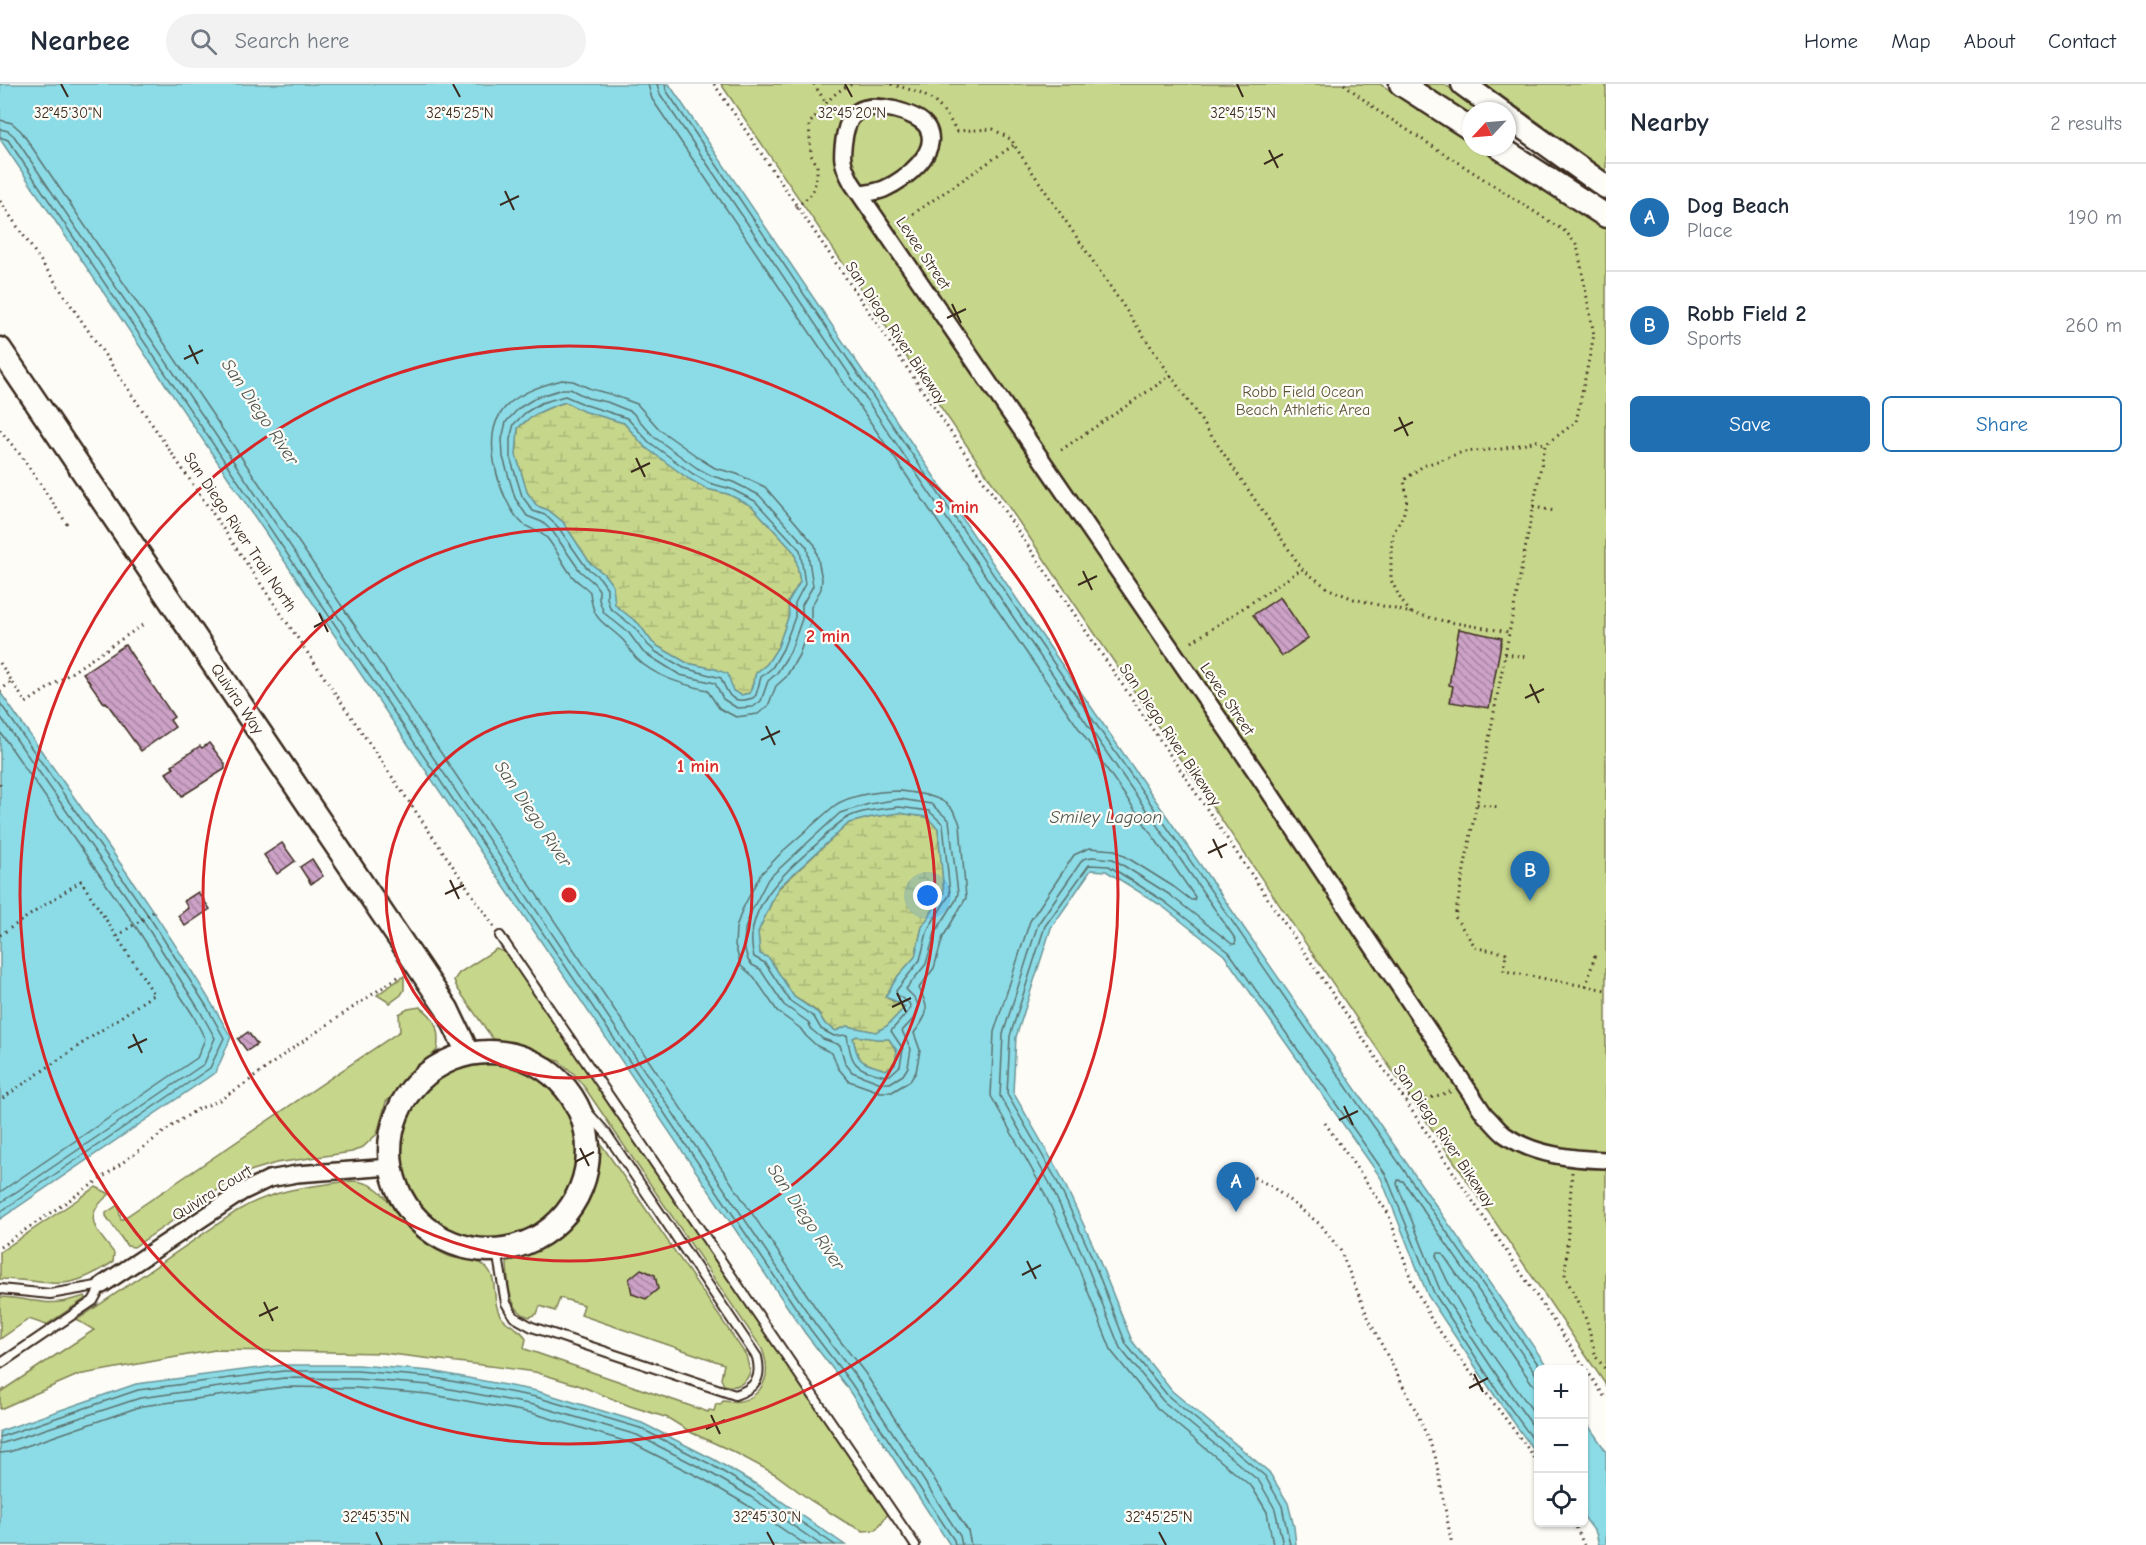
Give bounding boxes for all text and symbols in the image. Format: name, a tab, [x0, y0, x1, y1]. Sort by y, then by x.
search box	[166, 14, 586, 68]
text: Nearbee	[30, 25, 130, 57]
icon: search	[187, 25, 220, 58]
text: Search here	[235, 28, 349, 54]
text: Home	[1804, 29, 1858, 53]
text: Map	[1891, 29, 1931, 53]
text: About	[1964, 29, 2015, 53]
text: Contact	[2048, 29, 2116, 53]
north arrow	[1462, 102, 1516, 156]
text: 32°45'30"N	[34, 104, 102, 122]
text: 32°45'25"N	[426, 104, 494, 122]
text: 32°45'20"N	[818, 104, 886, 122]
text: 32°45'15"N	[1210, 104, 1276, 122]
text: Nearby	[1630, 108, 1709, 138]
text: 2 results	[2050, 112, 2122, 135]
text: Dog Beach	[1687, 193, 1789, 219]
text: A	[1644, 206, 1655, 229]
text: 190 m	[2068, 206, 2122, 229]
street label: Levee Street	[892, 213, 954, 293]
text: Place	[1687, 219, 1733, 242]
street label: San Diego River Bikeway	[842, 258, 951, 408]
text: Robb Field 2	[1687, 301, 1807, 327]
text: B	[1643, 314, 1656, 337]
text: 260 m	[2065, 314, 2122, 337]
text: Sports	[1687, 327, 1741, 350]
water label: San Diego River	[217, 355, 304, 470]
park label: Robb Field Ocean Beach Athletic Area	[1236, 383, 1370, 419]
button: Save	[1630, 396, 1870, 452]
button: Share	[1882, 396, 2122, 452]
street label: San Diego River Trail North	[180, 449, 300, 615]
text: 3 min	[935, 497, 979, 518]
text: 2 min	[806, 626, 850, 647]
street label: Levee Street	[1196, 659, 1258, 739]
street label: Quivira Way	[207, 660, 268, 738]
street label: San Diego River Bikeway	[1116, 660, 1225, 810]
text: 1 min	[677, 756, 719, 777]
water label: San Diego River	[490, 757, 577, 872]
water label: Smiley Lagoon	[1050, 807, 1162, 828]
pin: B	[1510, 852, 1550, 901]
your location	[913, 881, 942, 910]
centre of rings	[559, 885, 579, 905]
street label: San Diego River Bikeway	[1390, 1061, 1499, 1211]
water label: San Diego River	[763, 1160, 850, 1275]
street label: Quivira Court	[169, 1161, 255, 1225]
pin: A	[1216, 1162, 1256, 1212]
map controls	[1534, 1365, 1588, 1527]
button: +	[1534, 1365, 1588, 1419]
button: −	[1534, 1419, 1588, 1473]
button: locate	[1534, 1473, 1588, 1527]
text: 32°45'35"N	[342, 1508, 410, 1526]
text: 32°45'30"N	[733, 1508, 801, 1526]
text: 32°45'25"N	[1125, 1508, 1193, 1526]

